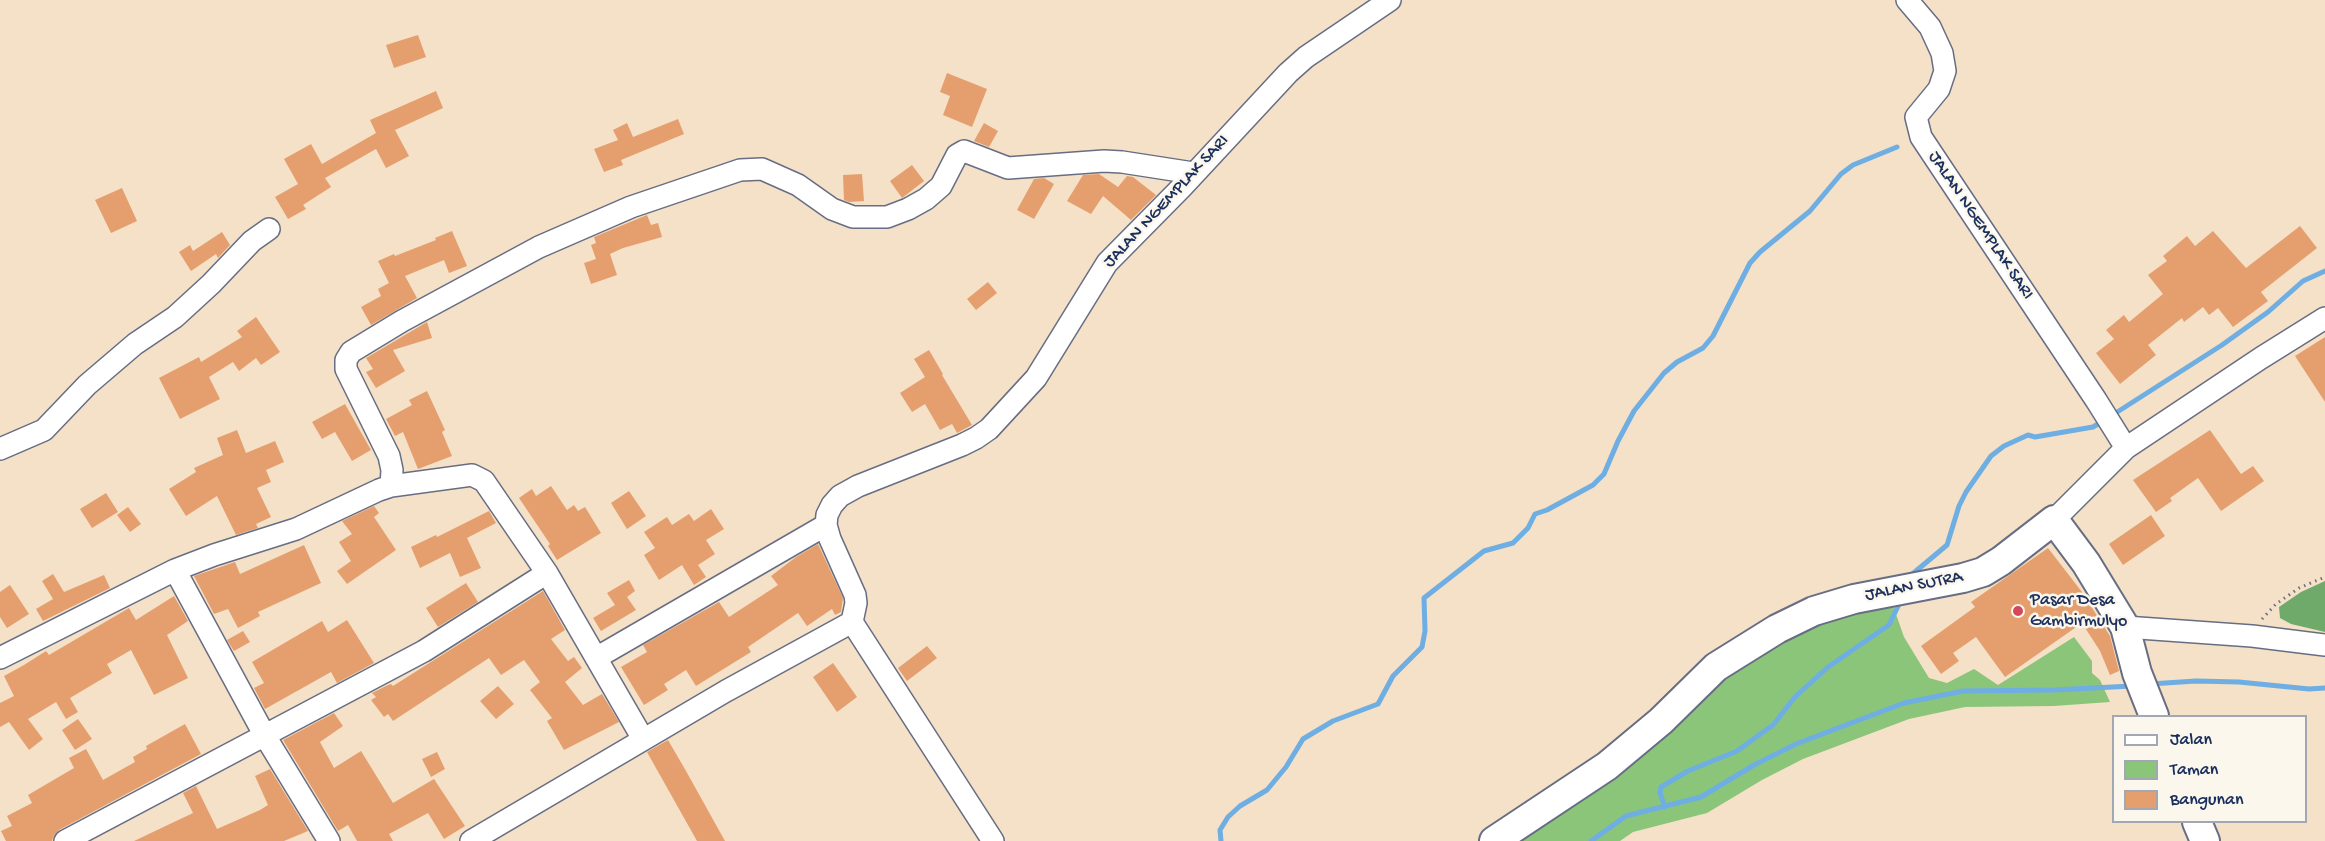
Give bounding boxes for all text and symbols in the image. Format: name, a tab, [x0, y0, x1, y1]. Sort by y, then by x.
street label: JALAN NGEMPLAK SARI	[1100, 131, 1234, 273]
street label: JALAN NGEMPLAK SARI	[1922, 148, 2038, 304]
street label: JALAN SUTRA	[1863, 567, 1965, 607]
place label: Pasar Desa Gambirmulyo	[2030, 590, 2127, 632]
marker: Pasar Desa Gambirmulyo	[2011, 604, 2025, 618]
legend	[2112, 715, 2307, 823]
text: Jalan	[2170, 730, 2212, 751]
text: Taman	[2170, 760, 2218, 781]
text: Bangunan	[2170, 790, 2244, 811]

